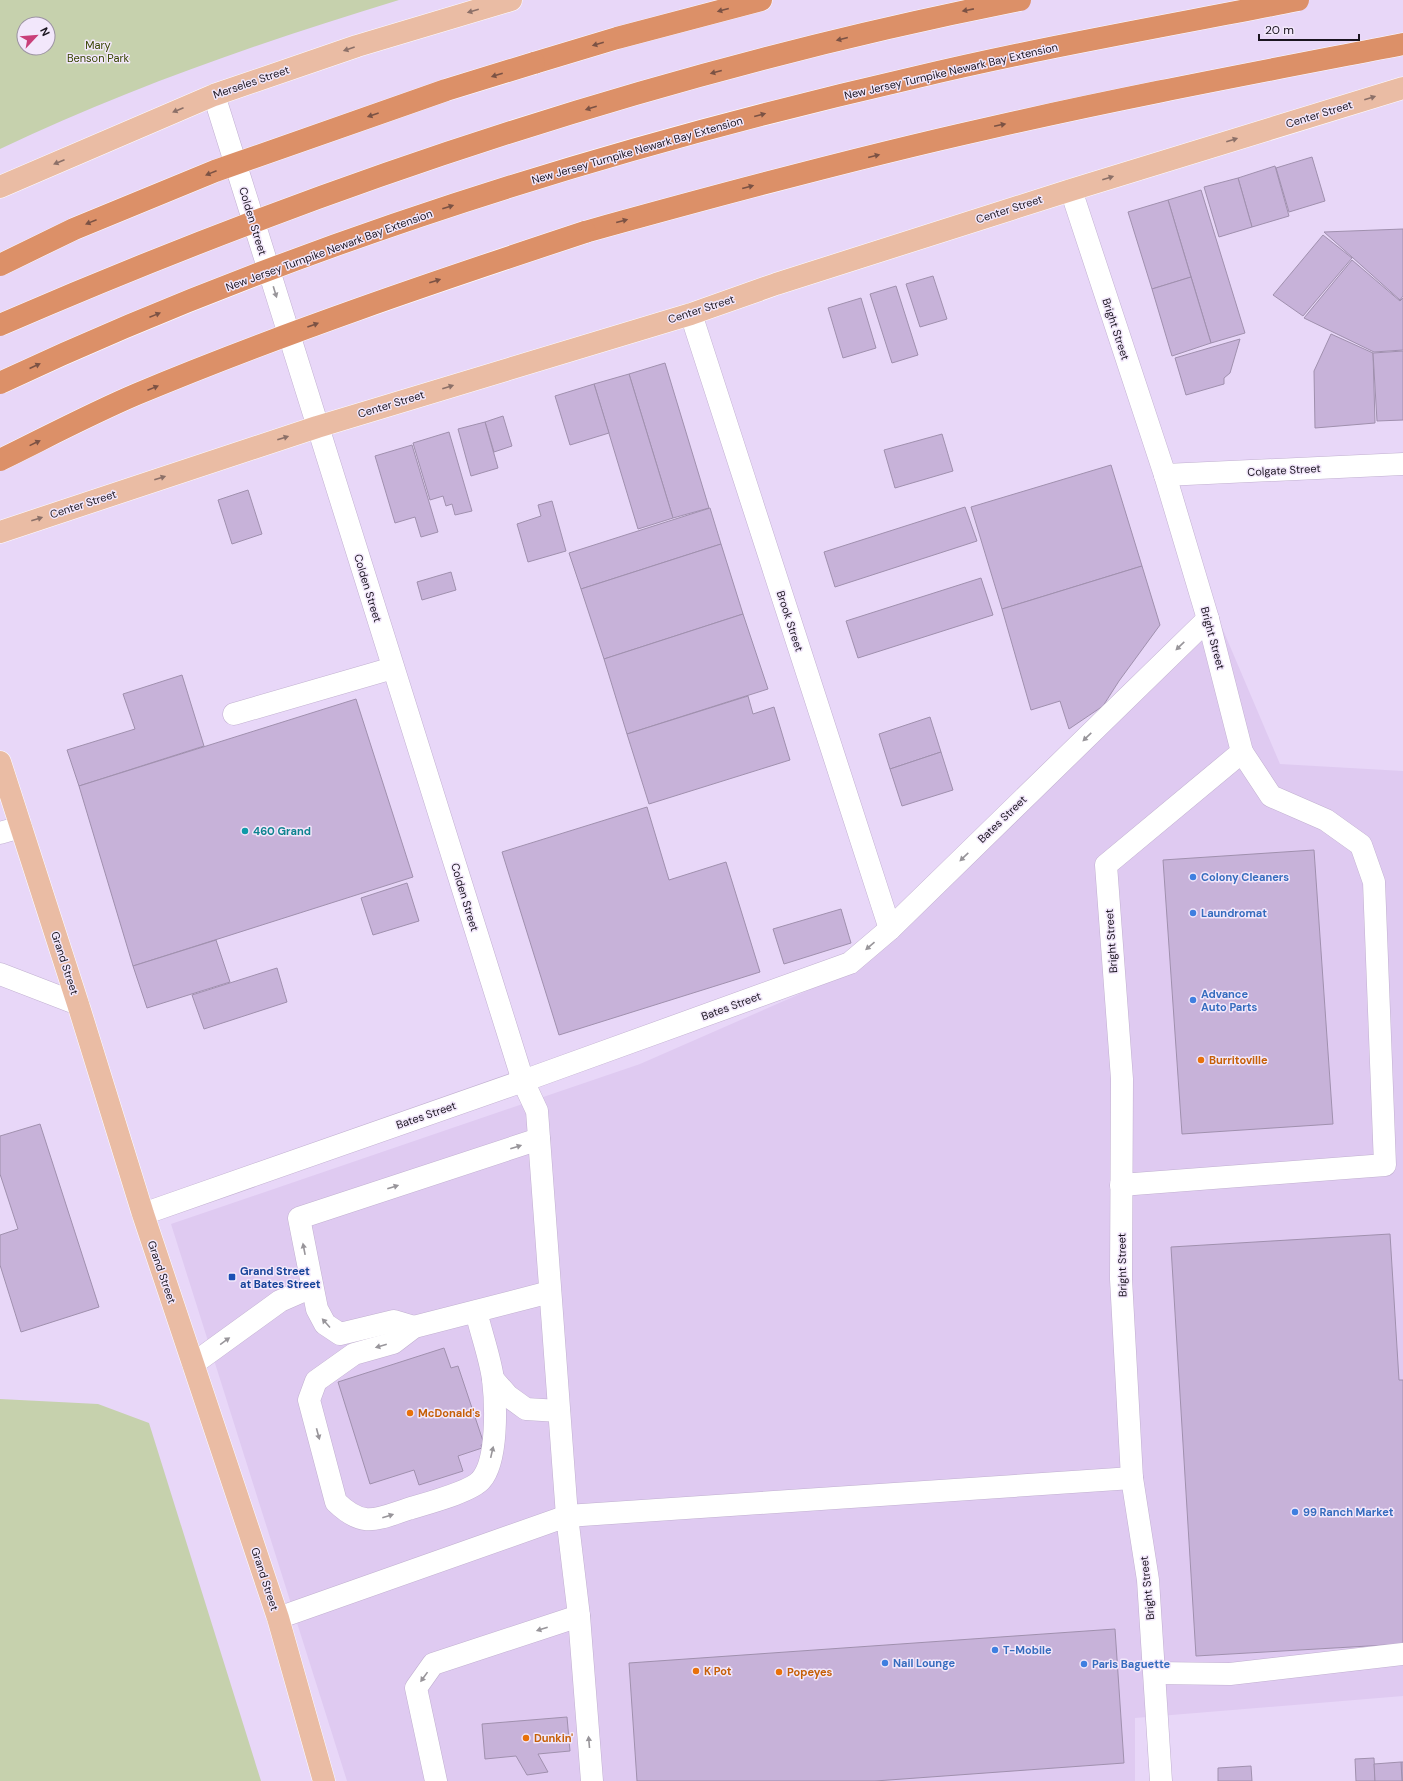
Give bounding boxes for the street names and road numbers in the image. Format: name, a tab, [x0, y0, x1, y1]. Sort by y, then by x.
street label: New Jersey Turnpike Newark Bay Extension	[843, 40, 1059, 102]
street label: Merseles Street	[211, 62, 291, 102]
street label: Center Street	[1284, 97, 1354, 131]
street label: New Jersey Turnpike Newark Bay Extension	[530, 113, 744, 187]
street label: Colden Street	[236, 185, 270, 257]
street label: Center Street	[974, 192, 1044, 226]
street label: New Jersey Turnpike Newark Bay Extension	[224, 206, 434, 294]
street label: Center Street	[666, 292, 736, 326]
street label: Bright Street	[1099, 296, 1133, 362]
street label: Center Street	[356, 387, 426, 421]
street label: Colgate Street	[1247, 461, 1321, 479]
street label: Center Street	[48, 487, 118, 521]
street label: Colden Street	[351, 552, 385, 624]
street label: Brook Street	[774, 589, 806, 653]
street label: Bright Street	[1198, 605, 1228, 671]
street label: Bates Street	[975, 792, 1029, 846]
street label: Colden Street	[448, 861, 482, 933]
street label: Bright Street	[1102, 908, 1120, 974]
street label: Grand Street	[48, 930, 82, 996]
street label: Bates Street	[699, 989, 763, 1023]
street label: Bates Street	[394, 1098, 458, 1132]
street label: Bright Street	[1114, 1233, 1130, 1297]
street label: Grand Street	[145, 1239, 179, 1305]
street label: Grand Street	[248, 1546, 282, 1612]
street label: Bright Street	[1137, 1555, 1157, 1621]

